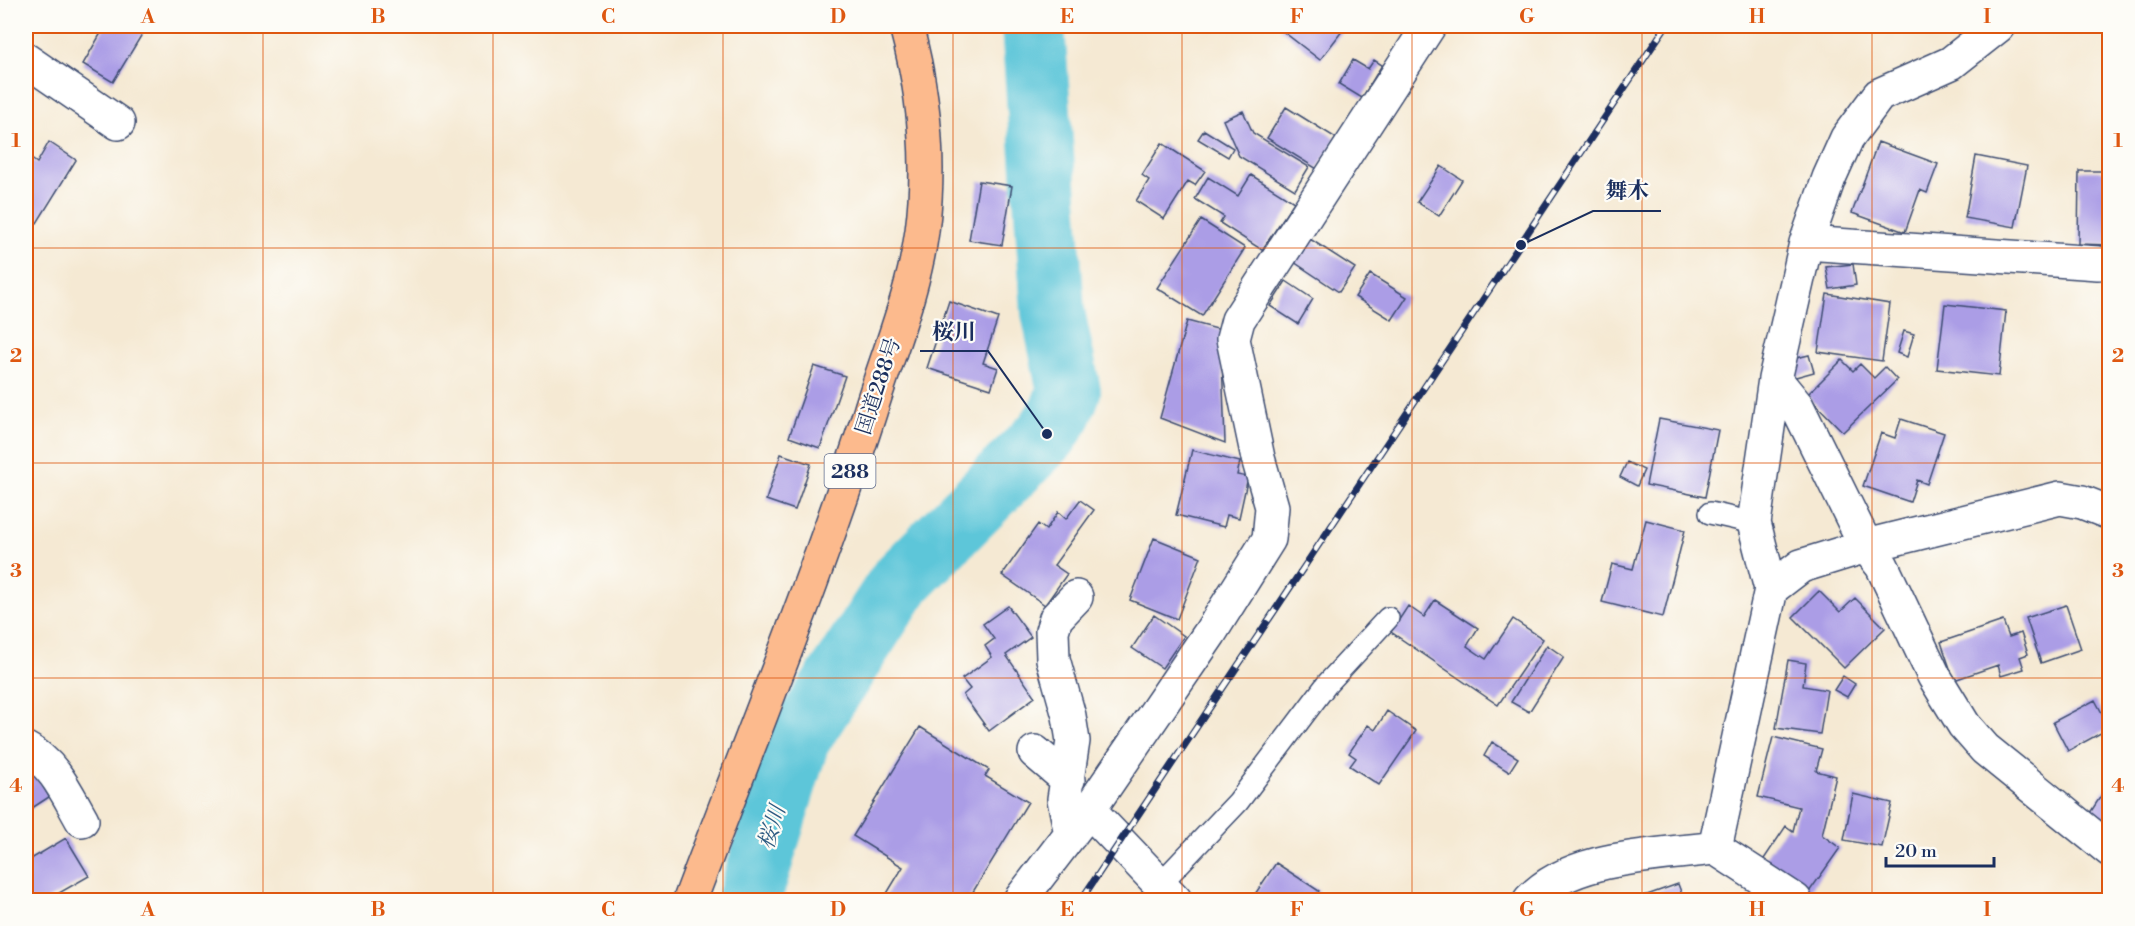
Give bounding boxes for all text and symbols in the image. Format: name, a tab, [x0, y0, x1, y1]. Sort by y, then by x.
text: A	[140, 5, 156, 30]
text: B	[370, 5, 386, 30]
text: C	[601, 5, 615, 30]
text: D	[830, 5, 846, 30]
text: E	[1060, 5, 1074, 30]
text: F	[1290, 5, 1304, 30]
text: G	[1519, 5, 1535, 30]
text: H	[1749, 5, 1766, 30]
text: I	[1983, 5, 1991, 30]
text: 1	[11, 129, 21, 154]
text: 1	[2113, 129, 2123, 154]
callout: 舞木	[1593, 171, 1661, 211]
text: 舞木	[1605, 178, 1649, 205]
callout: 桜川	[920, 311, 988, 351]
text: 桜川	[932, 319, 976, 346]
street label: 国道288号	[851, 334, 907, 438]
text: 2	[10, 344, 22, 369]
text: 2	[2112, 344, 2124, 369]
road number: 288	[824, 454, 876, 488]
text: 3	[10, 559, 22, 584]
text: 3	[2112, 559, 2124, 584]
text: 4	[9, 774, 23, 799]
text: 4	[2111, 774, 2125, 799]
water label: 桜川	[753, 801, 792, 852]
scale bar	[1886, 830, 1994, 868]
text: 20 m	[1895, 840, 1937, 863]
text: A	[140, 898, 156, 923]
text: B	[370, 898, 386, 923]
text: C	[601, 898, 615, 923]
text: D	[830, 898, 846, 923]
text: E	[1060, 898, 1074, 923]
text: F	[1290, 898, 1304, 923]
text: G	[1519, 898, 1535, 923]
text: H	[1749, 898, 1766, 923]
text: I	[1983, 898, 1991, 923]

